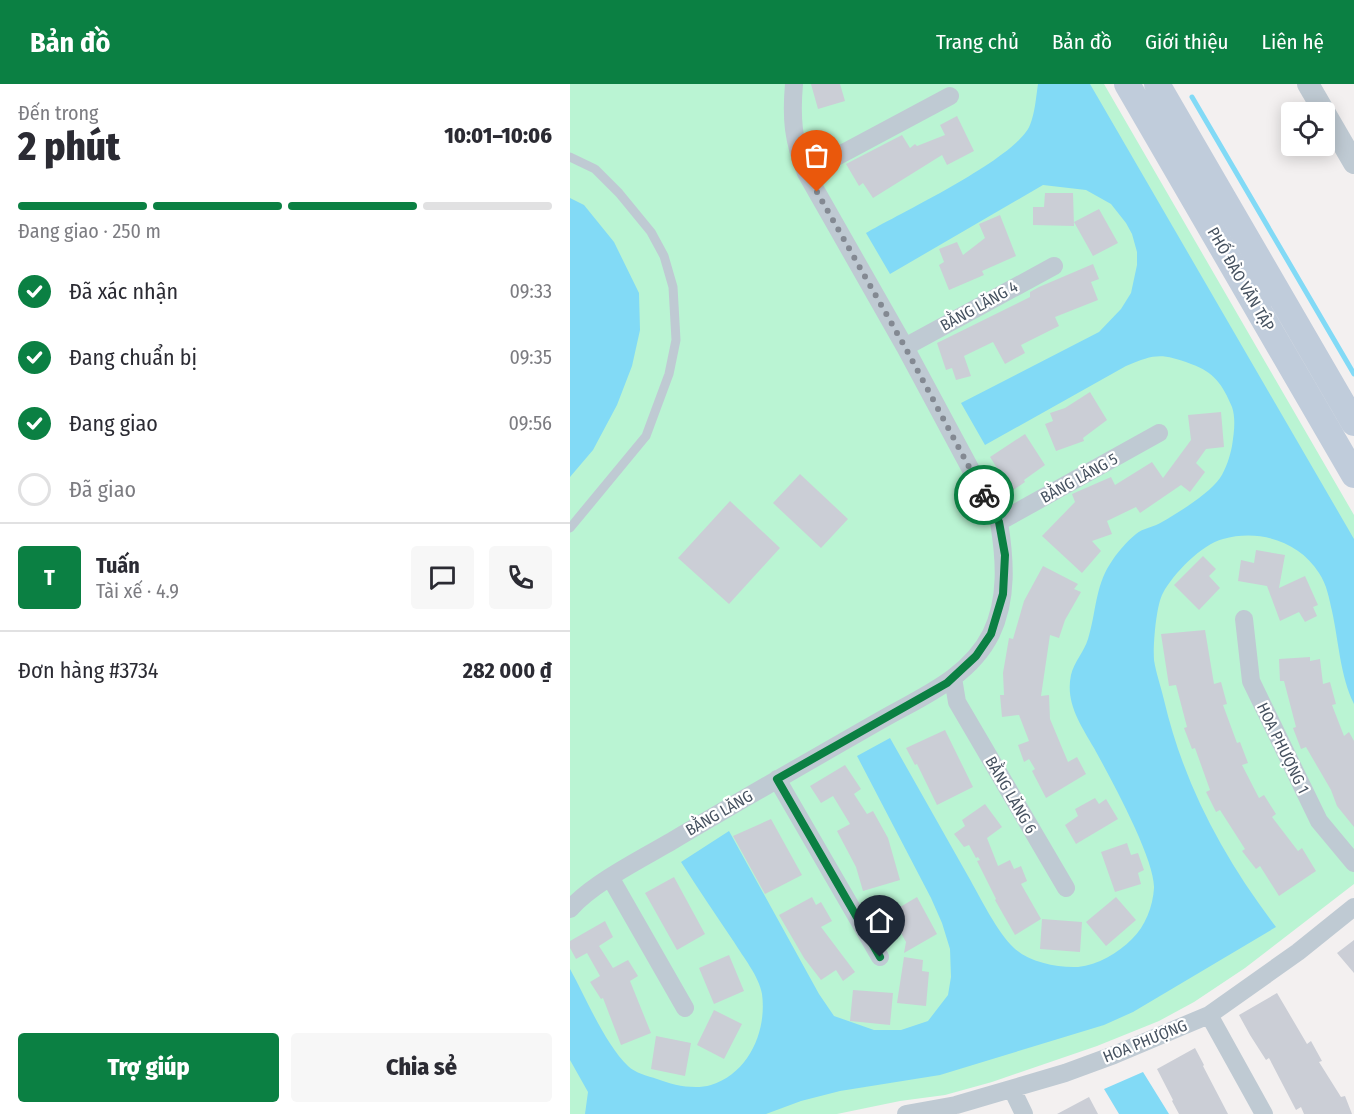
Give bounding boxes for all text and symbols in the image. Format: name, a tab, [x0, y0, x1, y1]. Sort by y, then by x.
text: Bản đồ	[30, 26, 110, 59]
text: Trang chủ	[936, 29, 1019, 55]
text: Bản đồ	[1052, 29, 1112, 55]
text: Giới thiệu	[1145, 29, 1229, 55]
text: Liên hệ	[1262, 29, 1324, 55]
text: Đến trong	[18, 101, 98, 125]
map controls	[1281, 102, 1335, 156]
button: locate	[1281, 102, 1335, 156]
text: 10:01–10:06	[444, 122, 552, 149]
text: 2 phút	[18, 124, 120, 170]
pin	[791, 130, 842, 192]
icon: bag	[800, 139, 833, 172]
text: Đang giao · 250 m	[18, 219, 161, 243]
street label: PHỐ ĐÀO VĂN TẬP	[1204, 222, 1281, 334]
street label: BẰNG LĂNG 4	[935, 274, 1021, 335]
icon: check	[18, 275, 51, 308]
text: Đã xác nhận	[69, 278, 178, 305]
text: 09:33	[510, 279, 552, 303]
icon: check	[18, 341, 51, 374]
text: Đang chuẩn bị	[69, 344, 197, 371]
text: 09:35	[509, 345, 552, 369]
icon: check	[18, 407, 51, 440]
text: Đang giao	[69, 410, 158, 437]
text: 09:56	[509, 411, 552, 435]
street label: BẰNG LĂNG 5	[1036, 446, 1121, 507]
courier	[954, 465, 1014, 525]
text: Đã giao	[69, 476, 136, 503]
icon: bike	[968, 479, 1001, 512]
button: chat	[411, 546, 474, 609]
button: phone	[489, 546, 552, 609]
text: Tuấn	[96, 552, 140, 579]
text: T	[44, 564, 55, 591]
text: Tài xế · 4.9	[96, 579, 179, 603]
text: Đơn hàng #3734	[18, 657, 158, 684]
text: 282 000 ₫	[463, 657, 552, 684]
street label: HOA PHƯỢNG 1	[1253, 699, 1313, 797]
street label: BẰNG LĂNG 6	[981, 752, 1043, 837]
street label: BẰNG LĂNG	[681, 784, 756, 840]
pin	[854, 895, 905, 957]
icon: home	[863, 904, 896, 937]
street label: HOA PHƯỢNG	[1100, 1016, 1190, 1066]
button: Trợ giúp	[18, 1033, 279, 1102]
button: Chia sẻ	[291, 1033, 552, 1102]

